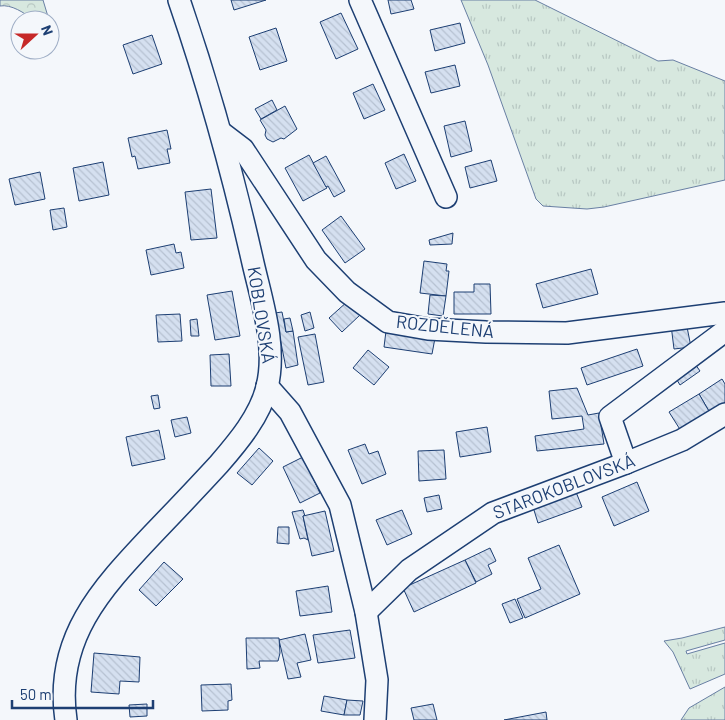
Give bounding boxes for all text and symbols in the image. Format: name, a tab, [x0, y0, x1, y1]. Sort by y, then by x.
north arrow	[10, 10, 60, 60]
text: N	[38, 23, 57, 38]
street label: KOBLOVSKÁ	[243, 265, 281, 365]
street label: ROZDĚLENÁ	[395, 310, 495, 342]
street label: STAROKOBLOVSKÁ	[490, 449, 638, 523]
scale bar	[12, 678, 154, 710]
text: 50 m	[20, 685, 52, 703]

